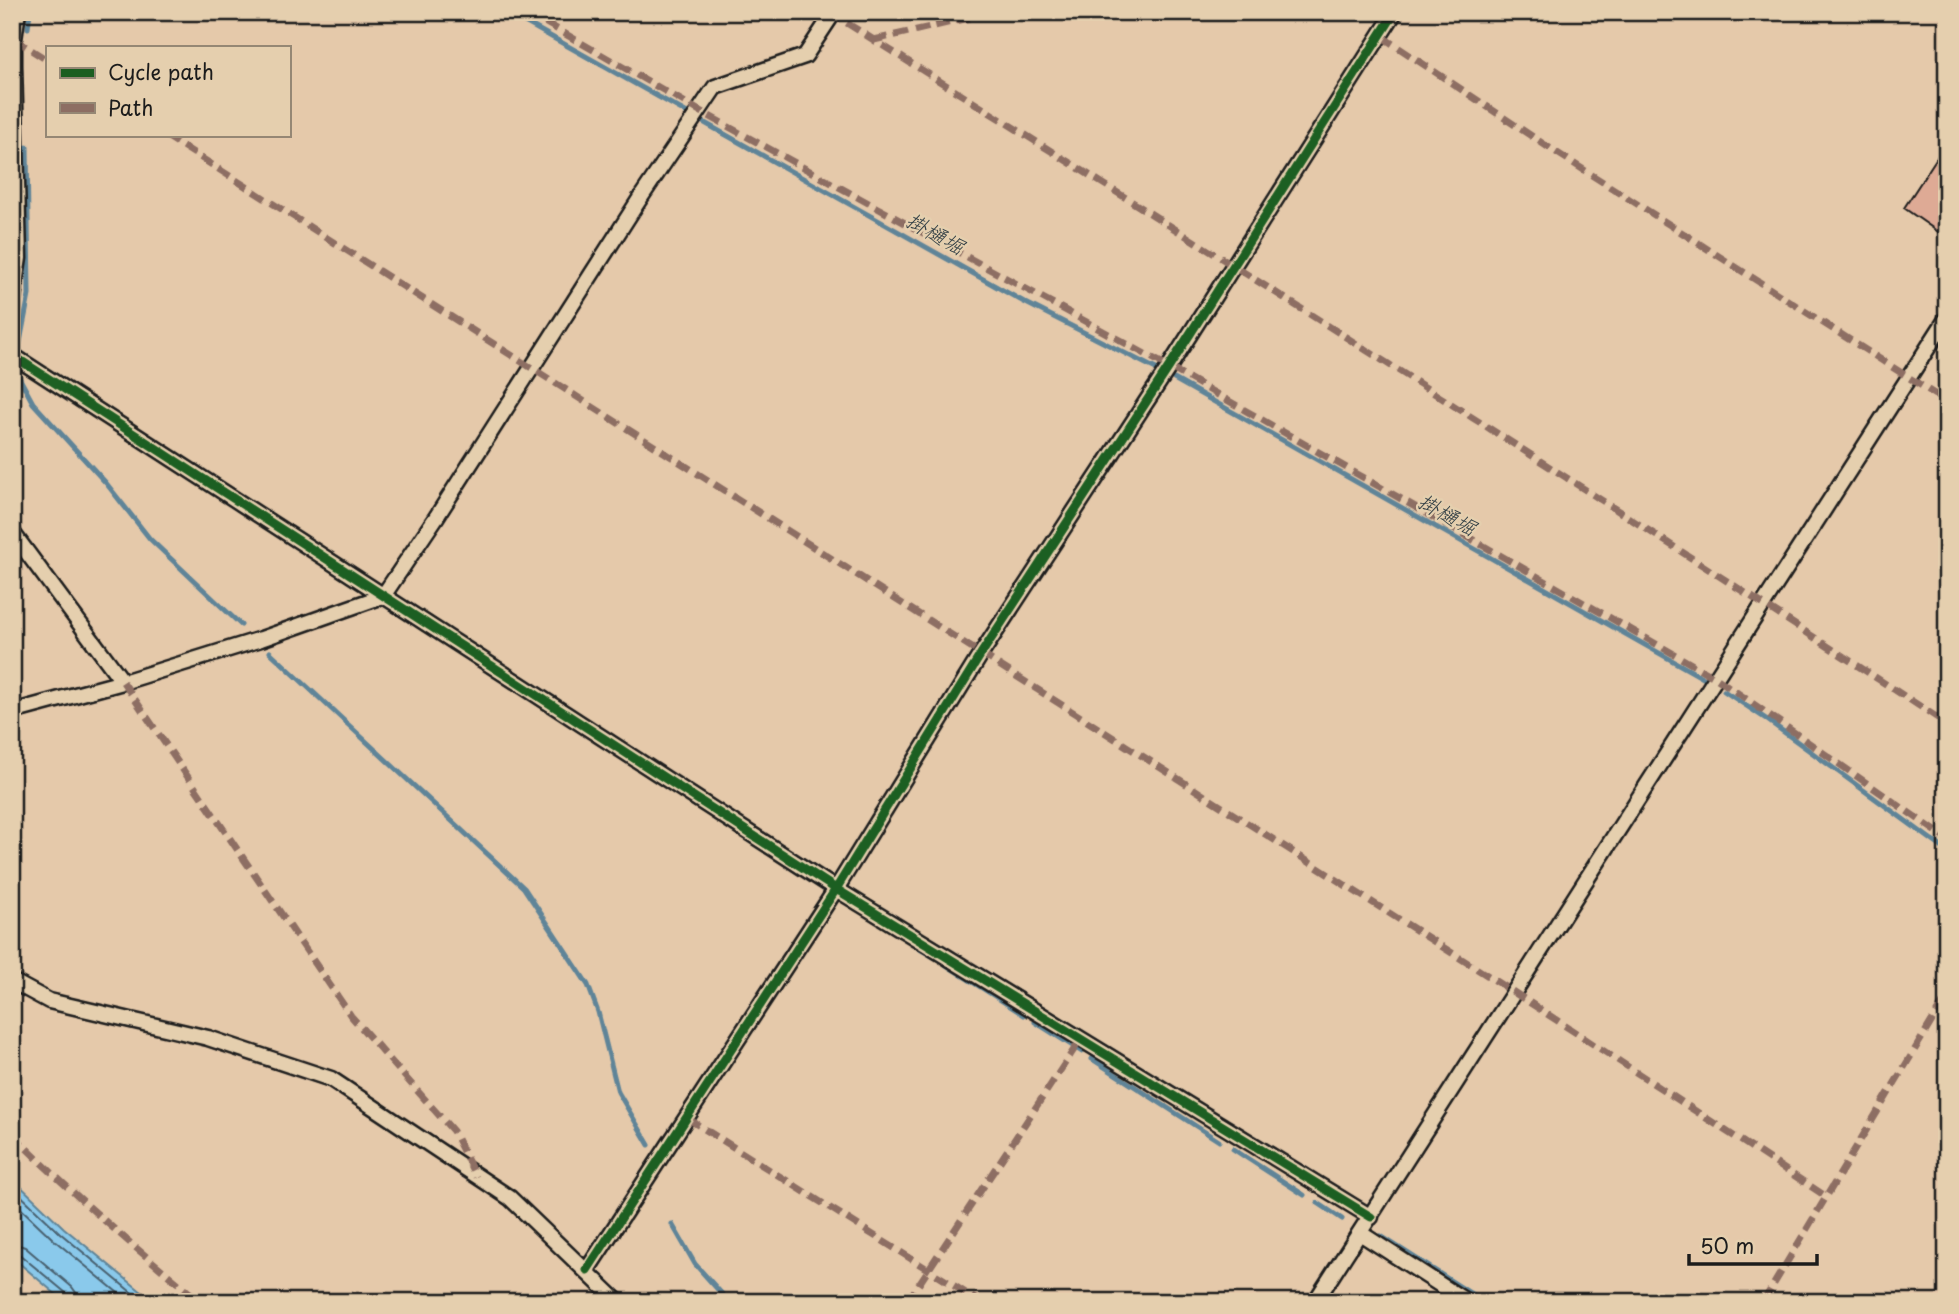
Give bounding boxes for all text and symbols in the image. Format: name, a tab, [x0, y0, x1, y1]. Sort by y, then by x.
legend	[46, 46, 290, 136]
text: Cycle path	[108, 55, 214, 87]
text: Path	[108, 91, 153, 123]
water label: 掛樋堀	[901, 203, 973, 262]
water label: 掛樋堀	[1413, 484, 1485, 543]
scale bar	[1689, 1223, 1817, 1267]
text: 50 m	[1700, 1229, 1754, 1261]

